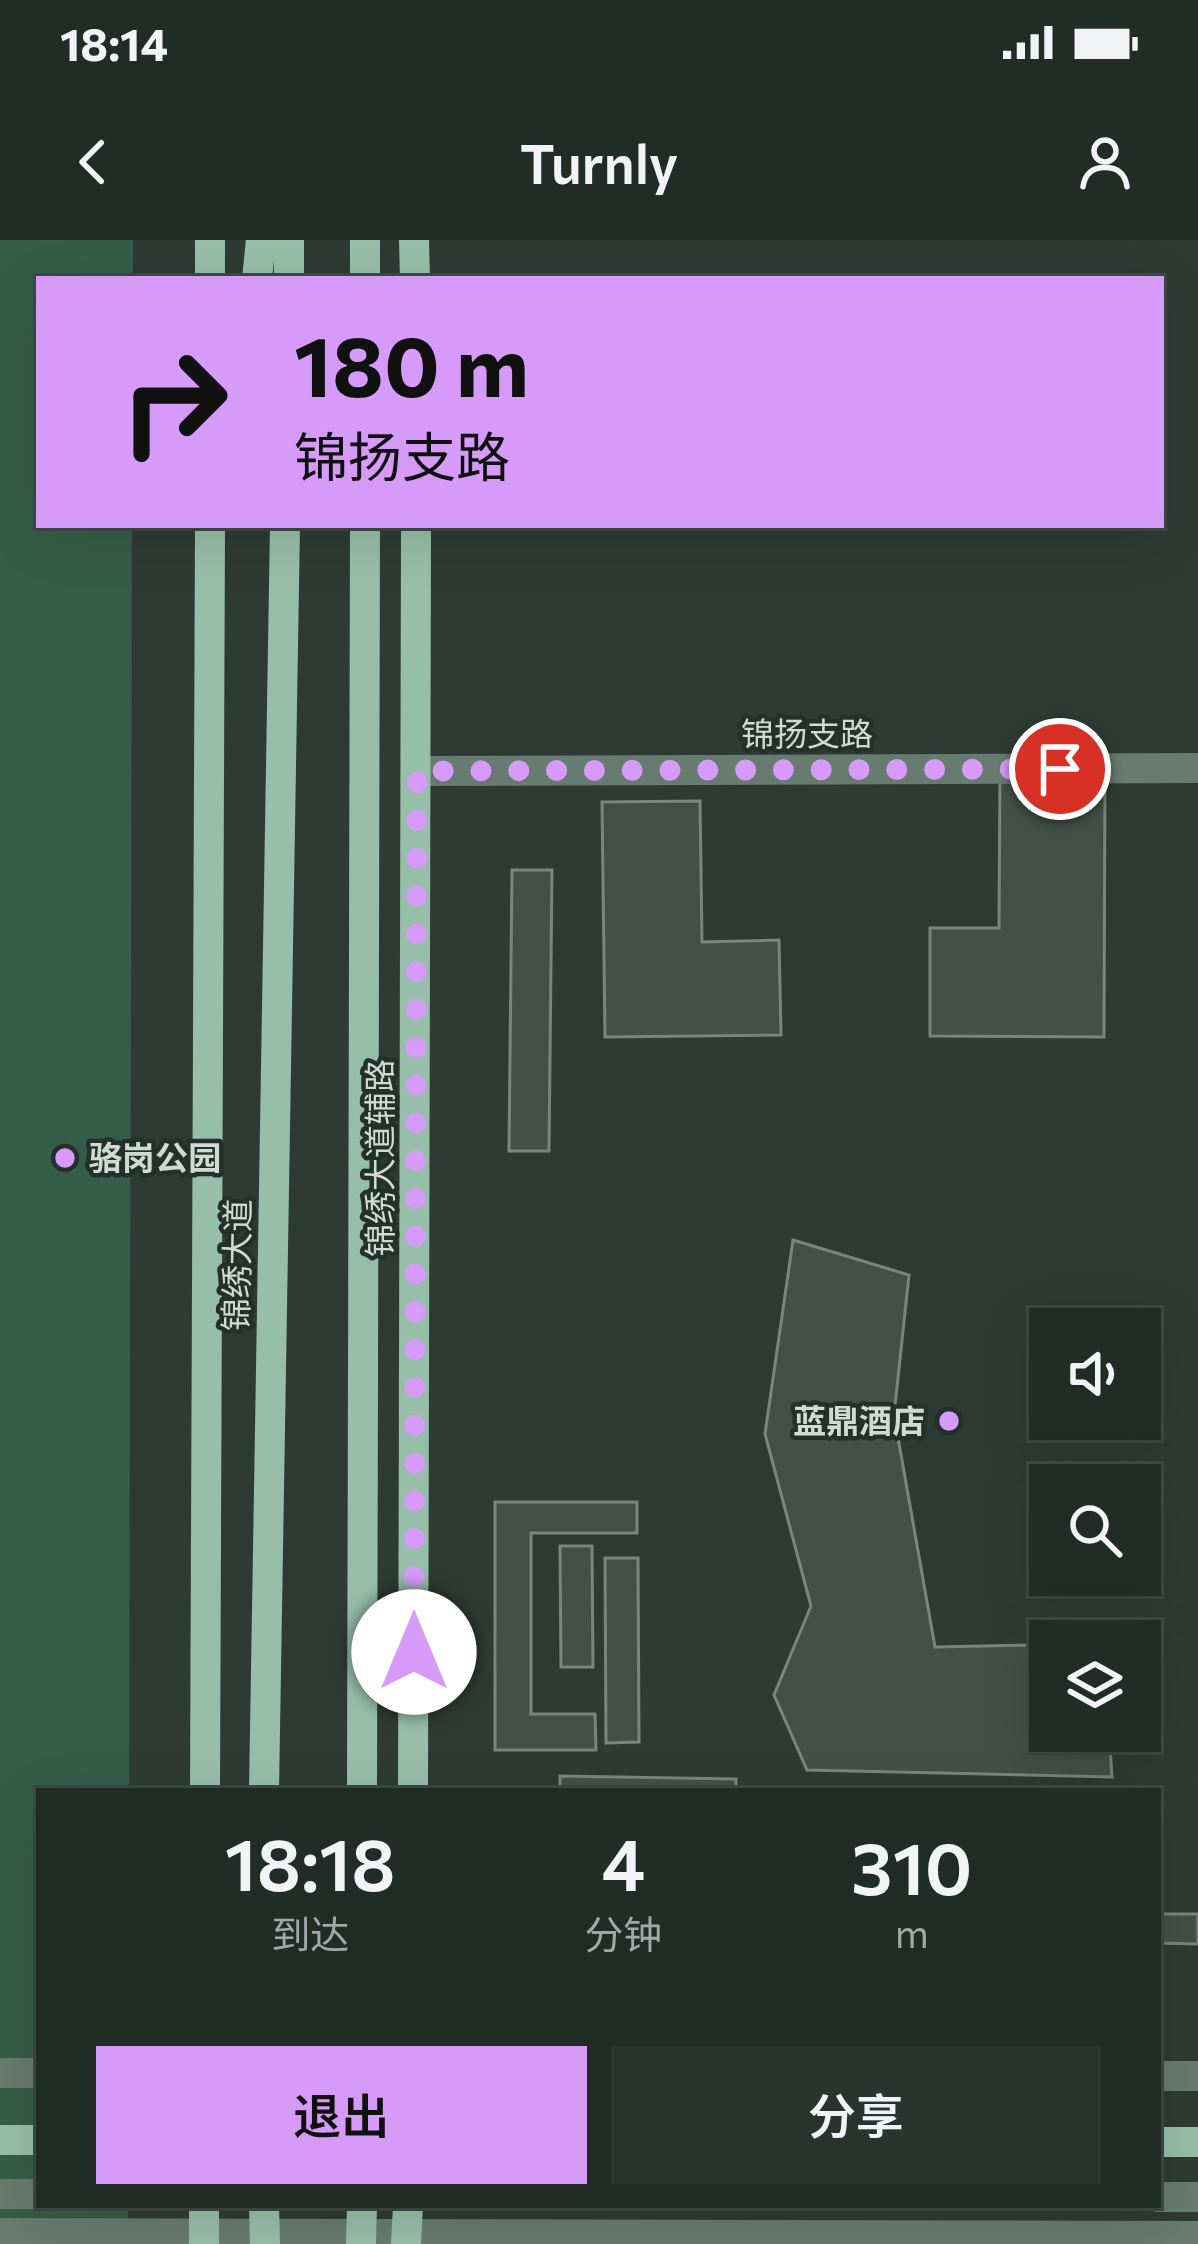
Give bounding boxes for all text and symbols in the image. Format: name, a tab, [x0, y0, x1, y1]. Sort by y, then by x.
text: 18:14	[60, 15, 168, 70]
icon: back	[60, 129, 126, 195]
text: Turnly	[520, 129, 678, 195]
icon: person	[1072, 129, 1138, 195]
text: 180 m	[294, 312, 529, 414]
icon: right	[96, 324, 252, 480]
text: 锦扬支路	[294, 422, 510, 488]
street label: 锦扬支路	[741, 712, 873, 753]
pin	[1009, 718, 1111, 820]
icon: arrive	[1027, 736, 1093, 802]
street label: 锦绣大道辅路	[358, 1059, 399, 1257]
place label: 骆岗公园	[89, 1136, 221, 1177]
marker: 骆岗公园	[52, 1145, 78, 1171]
street label: 锦绣大道	[214, 1199, 257, 1331]
map controls	[1029, 1308, 1161, 1752]
button: sound	[1029, 1308, 1161, 1440]
place label: 蓝鼎酒店	[793, 1399, 925, 1440]
marker: 蓝鼎酒店	[936, 1408, 962, 1434]
button: search	[1029, 1464, 1161, 1596]
position arrow	[351, 1589, 477, 1715]
button: layers	[1029, 1620, 1161, 1752]
text: 18:18	[225, 1818, 396, 1906]
text: 4	[601, 1818, 645, 1906]
text: 310	[851, 1822, 972, 1910]
text: m	[895, 1908, 929, 1956]
text: 到达	[271, 1909, 349, 1957]
text: 分钟	[584, 1909, 662, 1957]
button: 退出	[96, 2046, 587, 2184]
button: 分享	[611, 2046, 1101, 2184]

